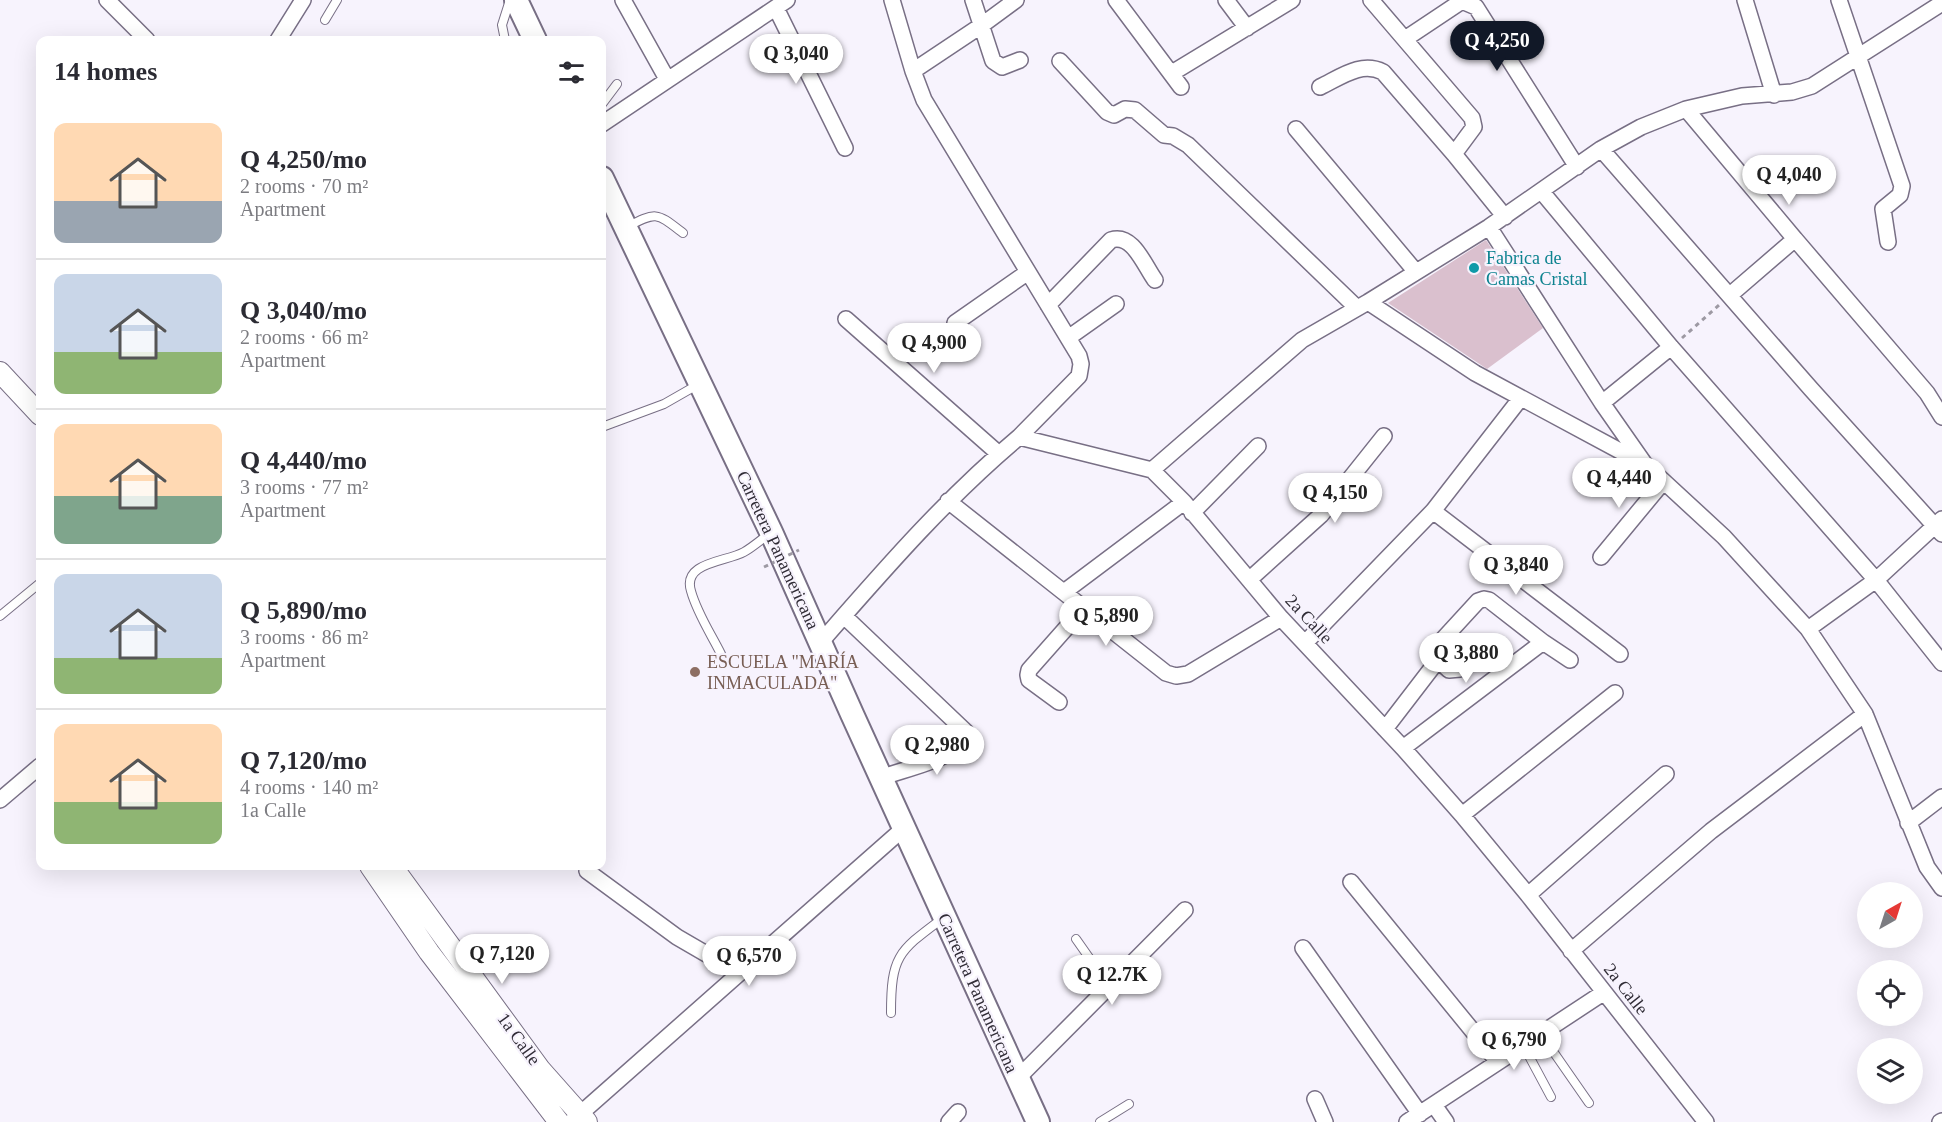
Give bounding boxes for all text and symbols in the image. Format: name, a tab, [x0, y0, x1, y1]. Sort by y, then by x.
pin: Q 4,250	[1442, 21, 1552, 72]
text: Q 4,250	[1464, 29, 1530, 51]
pin: Q 3,040	[741, 34, 851, 85]
text: Q 3,040	[763, 42, 829, 64]
icon: filters	[555, 56, 588, 89]
text: 14 homes	[54, 57, 157, 86]
text: Q 4,250/mo	[240, 145, 367, 174]
icon: home	[102, 147, 174, 219]
pin: Q 4,040	[1734, 155, 1844, 206]
text: Q 4,040	[1756, 163, 1822, 185]
text: 2 rooms · 70 m²	[240, 175, 368, 197]
text: Apartment	[240, 198, 326, 220]
place label: Fabrica de Camas Cristal	[1486, 248, 1588, 289]
marker: Fabrica de Camas Cristal	[1467, 261, 1481, 275]
text: Q 3,040/mo	[240, 296, 367, 325]
icon: home	[102, 298, 174, 370]
pin: Q 4,900	[879, 323, 989, 374]
text: 2 rooms · 66 m²	[240, 326, 368, 348]
text: Q 4,900	[901, 331, 967, 353]
text: Apartment	[240, 349, 326, 371]
text: Q 4,440/mo	[240, 446, 367, 475]
icon: home	[102, 448, 174, 520]
pin: Q 4,440	[1564, 458, 1674, 509]
text: Q 4,440	[1586, 466, 1652, 488]
street label: Carretera Panamericana	[733, 468, 823, 632]
pin: Q 4,150	[1280, 473, 1390, 524]
text: 3 rooms · 77 m²	[240, 476, 368, 498]
text: Q 4,150	[1302, 481, 1368, 503]
text: Apartment	[240, 499, 326, 521]
pin: Q 3,840	[1461, 545, 1571, 596]
text: Q 3,840	[1483, 553, 1549, 575]
street label: 2a Calle	[1281, 590, 1337, 648]
text: Q 5,890/mo	[240, 596, 367, 625]
pin: Q 5,890	[1051, 596, 1161, 647]
icon: home	[102, 598, 174, 670]
text: Q 5,890	[1073, 604, 1139, 626]
text: 3 rooms · 86 m²	[240, 626, 368, 648]
pin: Q 3,880	[1411, 633, 1521, 684]
text: Q 3,880	[1433, 641, 1499, 663]
text: Apartment	[240, 649, 326, 671]
place label: ESCUELA "MARÍA INMACULADA"	[707, 651, 859, 693]
marker: ESCUELA "MARÍA INMACULADA"	[688, 665, 702, 679]
pin: Q 2,980	[882, 725, 992, 776]
text: Q 2,980	[904, 733, 970, 755]
text: Q 7,120/mo	[240, 746, 367, 775]
icon: home	[102, 748, 174, 820]
text: 4 rooms · 140 m²	[240, 776, 378, 798]
text: 1a Calle	[240, 799, 306, 821]
north arrow	[1857, 882, 1923, 948]
map controls	[1857, 882, 1923, 1104]
street label: Carretera Panamericana	[934, 910, 1022, 1076]
pin: Q 7,120	[447, 934, 557, 985]
pin: Q 6,570	[694, 936, 804, 987]
text: Q 7,120	[469, 942, 535, 964]
text: Q 6,570	[716, 944, 782, 966]
pin: Q 12.7K	[1057, 955, 1167, 1006]
street label: 2a Calle	[1600, 959, 1652, 1019]
button: locate	[1857, 960, 1923, 1026]
text: Q 12.7K	[1076, 963, 1148, 985]
street label: 1a Calle	[493, 1009, 545, 1069]
pin: Q 6,790	[1459, 1020, 1569, 1071]
text: Q 6,790	[1481, 1028, 1547, 1050]
button: layers	[1857, 1038, 1923, 1104]

